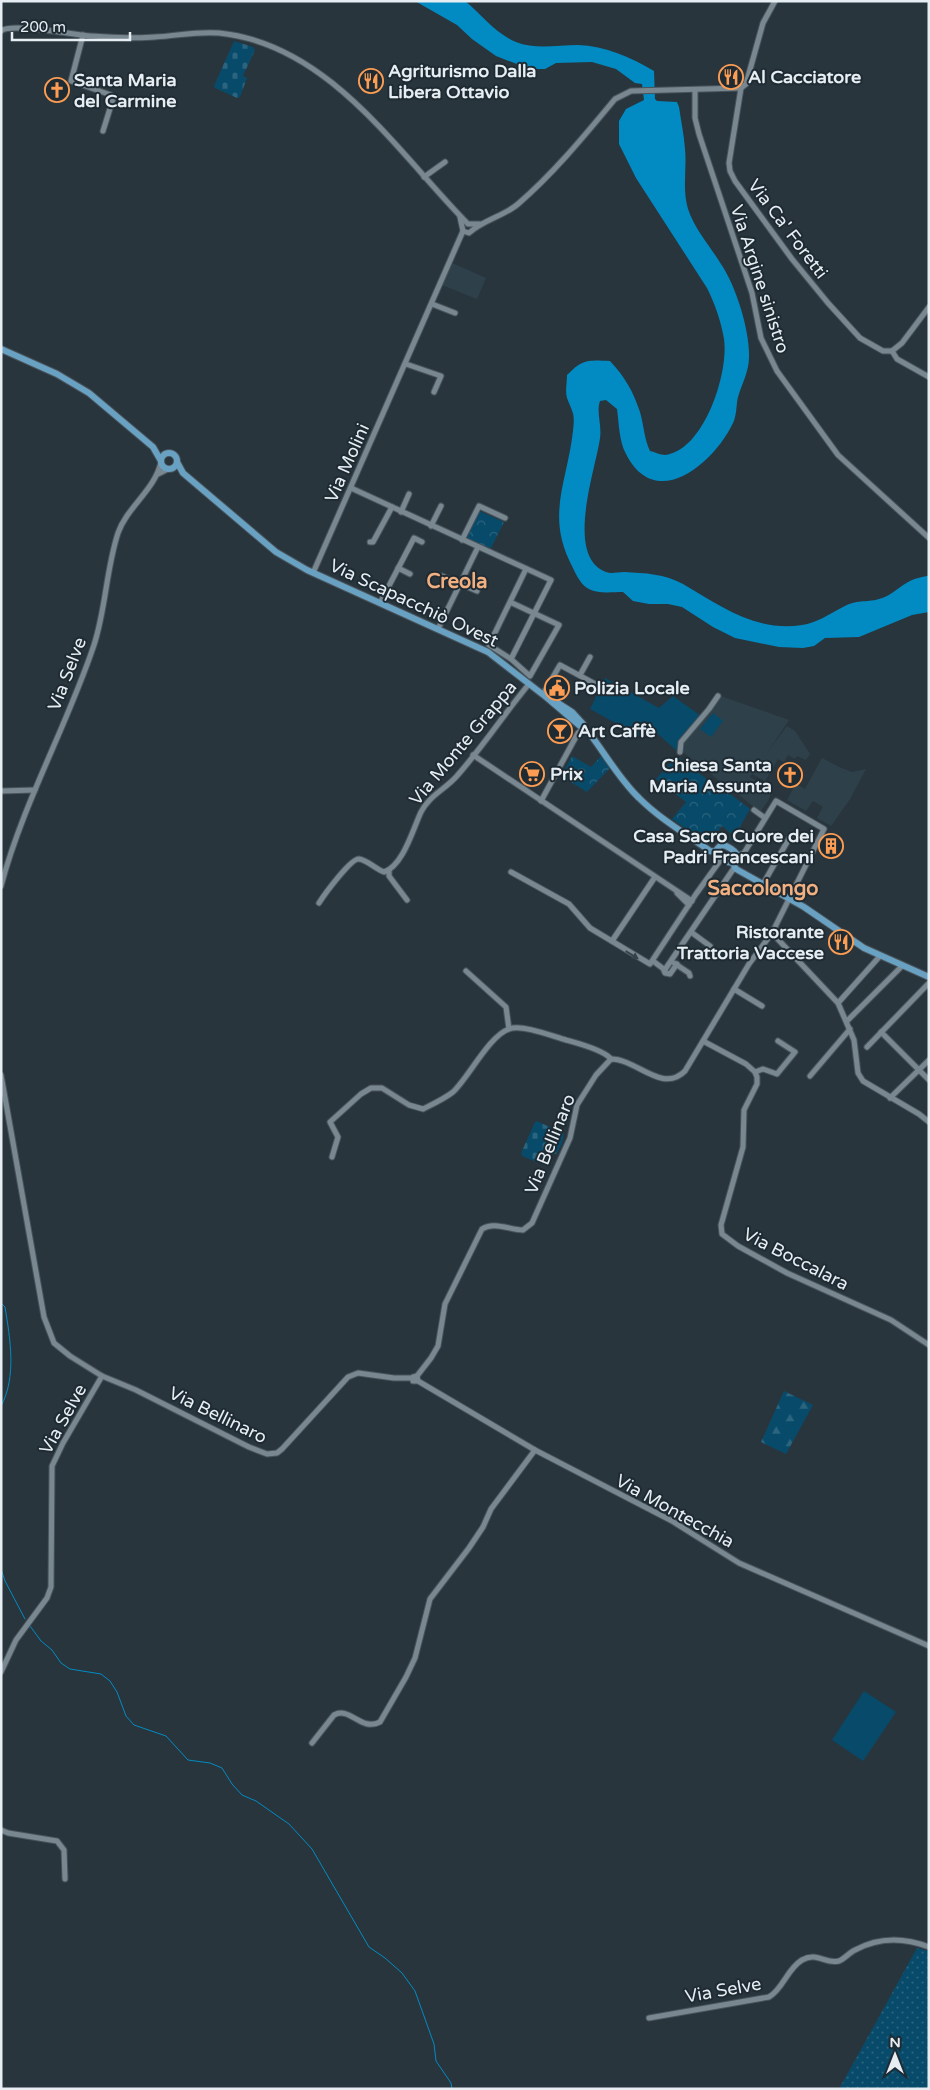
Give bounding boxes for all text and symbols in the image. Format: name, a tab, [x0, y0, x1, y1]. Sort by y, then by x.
scale bar	[12, 10, 130, 42]
text: 200 m	[20, 18, 66, 36]
place label: Agriturismo Dalla Libera Ottavio	[388, 60, 536, 103]
restaurant icon: Al Cacciatore	[718, 64, 744, 90]
place label: Al Cacciatore	[748, 66, 861, 88]
restaurant icon: Agriturismo Dalla Libera Ottavio	[358, 68, 384, 94]
place label: Santa Maria del Carmine	[74, 69, 177, 112]
church icon: Santa Maria del Carmine	[44, 77, 70, 103]
street label: Via Ca' Foretti	[743, 175, 833, 283]
street label: Via Argine sinistro	[726, 202, 794, 356]
street label: Via Molini	[320, 420, 374, 506]
street label: Via Scapacchiò Ovest	[326, 554, 502, 652]
district label: Creola	[427, 570, 487, 594]
street label: Via Selve	[43, 634, 91, 714]
public building icon: Polizia Locale	[544, 675, 570, 701]
street label: Via Monte Grappa	[405, 676, 521, 810]
place label: Polizia Locale	[574, 677, 690, 699]
bar icon: Art Caffè	[547, 718, 573, 744]
place label: Art Caffè	[578, 720, 656, 742]
place label: Chiesa Santa Maria Assunta	[649, 754, 772, 797]
supermarket icon: Prix	[519, 761, 545, 787]
church icon: Chiesa Santa Maria Assunta	[777, 762, 803, 788]
place label: Prix	[550, 763, 583, 785]
place label: Casa Sacro Cuore dei Padri Francescani	[633, 825, 814, 868]
building icon: Casa Sacro Cuore dei Padri Francescani	[818, 833, 844, 859]
district label: Saccolongo	[708, 877, 818, 901]
place label: Ristorante Trattoria Vaccese	[676, 921, 824, 964]
restaurant icon: Ristorante Trattoria Vaccese	[828, 929, 854, 955]
one-way arrow	[626, 950, 639, 960]
street label: Via Bellinaro	[520, 1091, 580, 1197]
street label: Via Boccalara	[739, 1223, 853, 1295]
street label: Via Selve	[35, 1380, 91, 1458]
street label: Via Bellinaro	[165, 1382, 271, 1448]
street label: Via Montecchia	[612, 1469, 738, 1553]
street label: Via Selve	[683, 1972, 763, 2008]
north arrow	[870, 2030, 920, 2080]
text: N	[889, 2034, 901, 2051]

